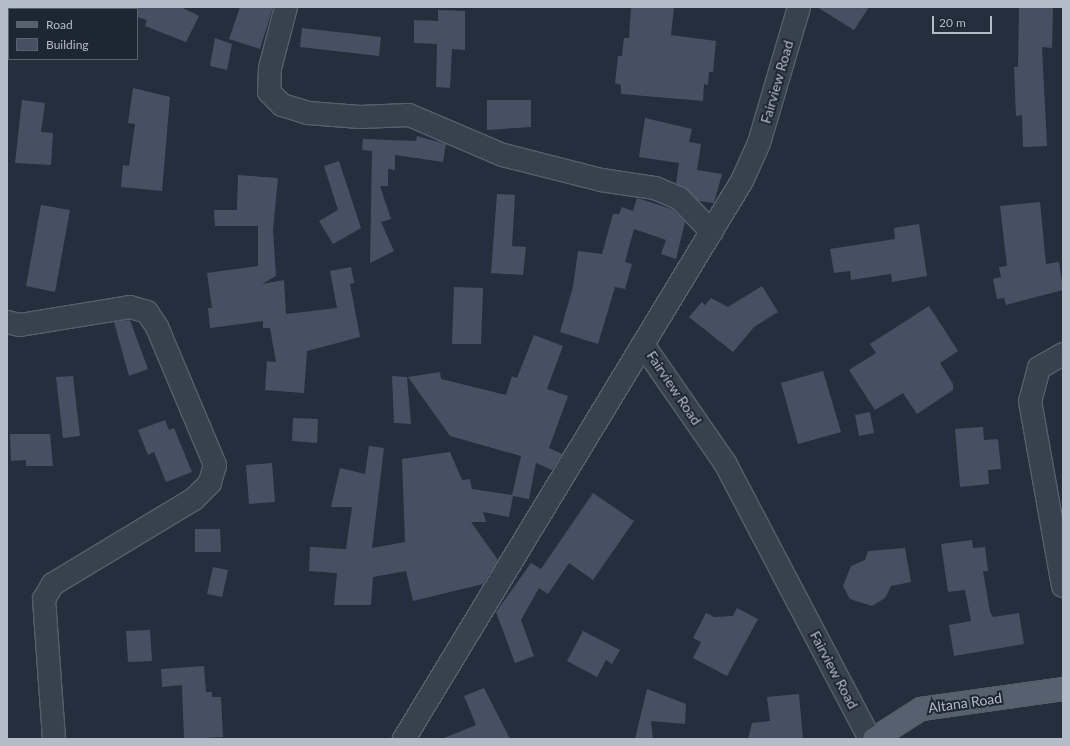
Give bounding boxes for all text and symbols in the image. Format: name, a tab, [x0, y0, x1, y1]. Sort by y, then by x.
legend	[8, 8, 138, 60]
scale bar	[934, 8, 994, 34]
text: 20 m	[939, 15, 966, 30]
text: Road	[46, 17, 73, 32]
text: Building	[46, 37, 89, 52]
street label: Fairview Road	[757, 38, 797, 126]
street label: Fairview Road	[643, 348, 705, 428]
street label: Fairview Road	[806, 628, 862, 712]
street label: Altana Road	[927, 690, 1003, 716]

